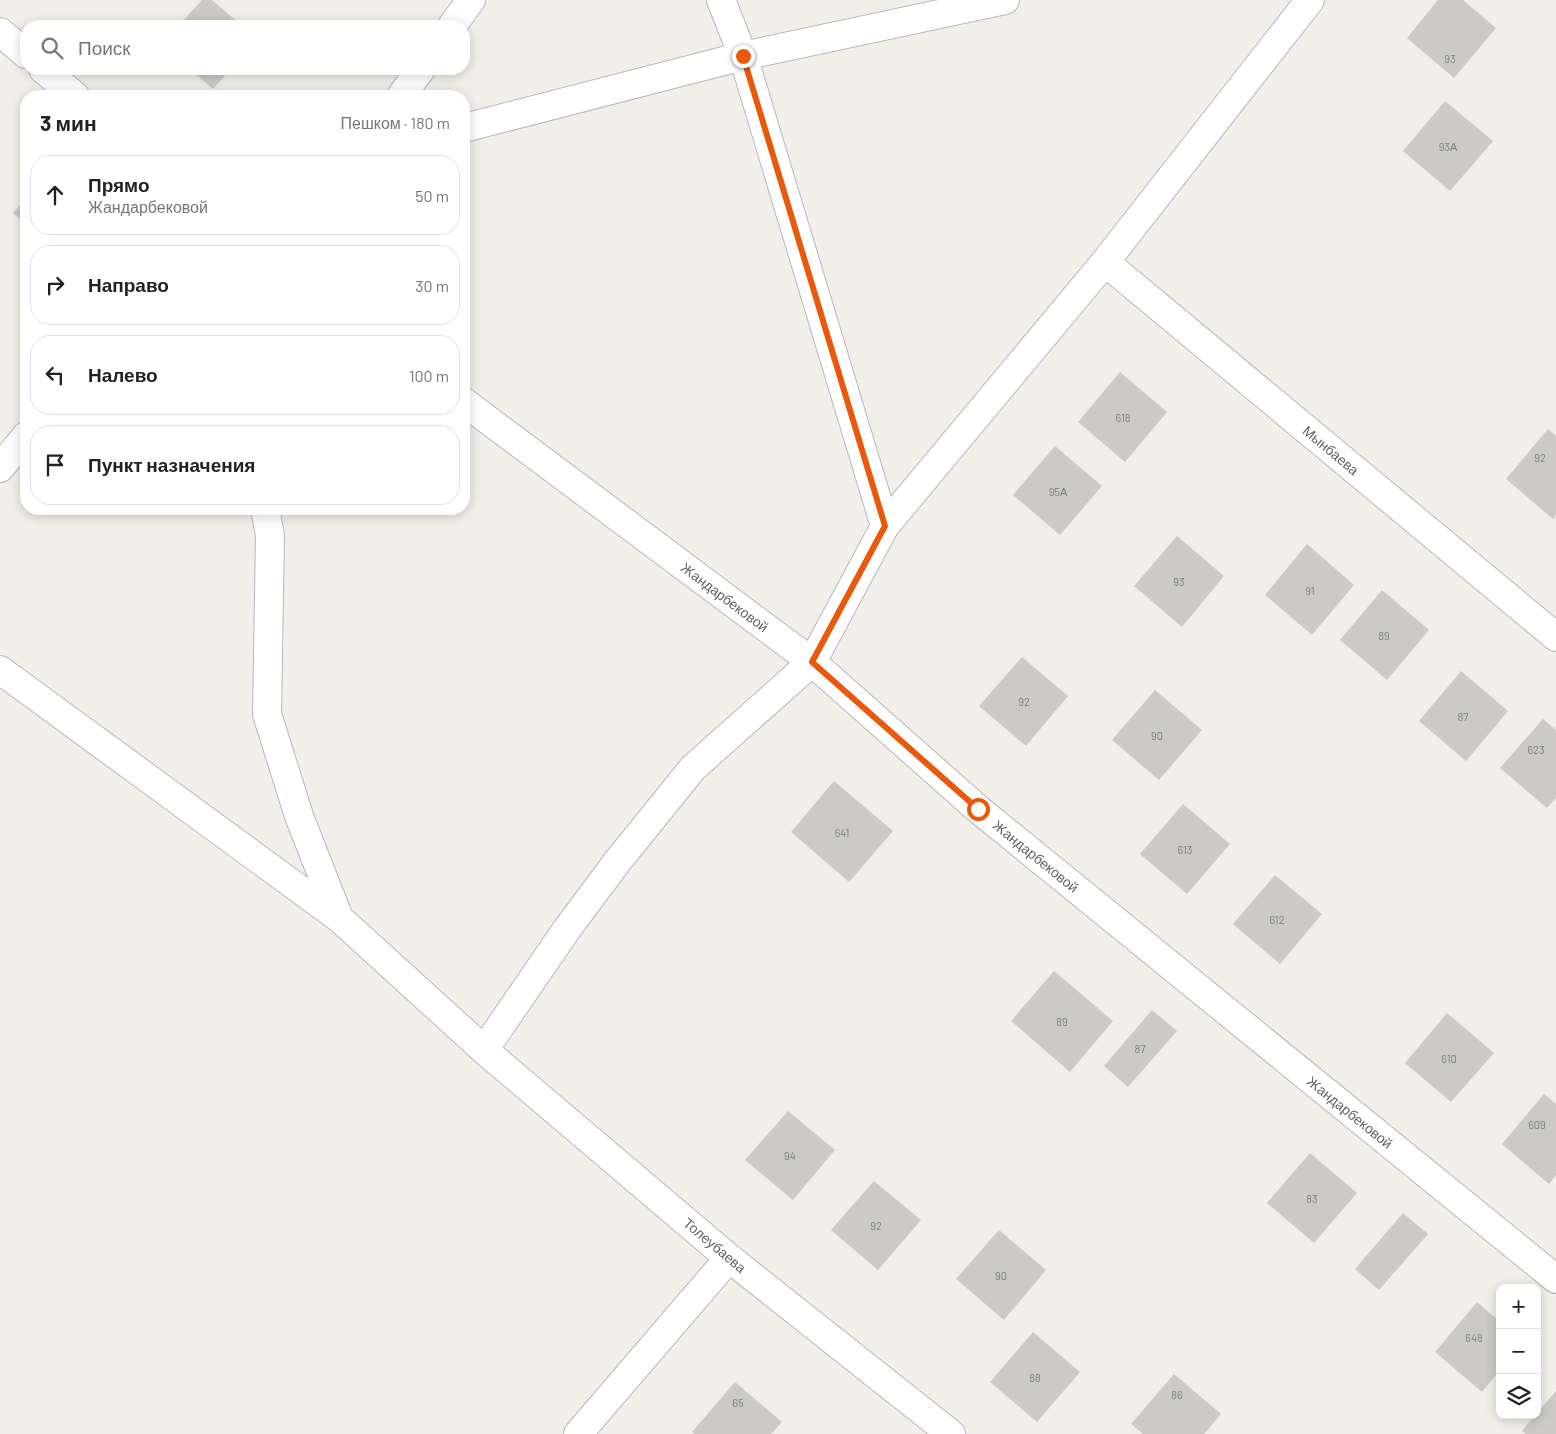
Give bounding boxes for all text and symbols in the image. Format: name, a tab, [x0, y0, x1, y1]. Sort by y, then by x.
search box	[20, 20, 470, 75]
icon: search	[38, 34, 66, 62]
text: Поиск	[78, 36, 131, 59]
route end	[732, 45, 755, 68]
house number: 93	[1444, 52, 1456, 65]
text: 3 мин	[40, 110, 97, 135]
text: Пешком · 180 m	[341, 113, 450, 132]
house number: 93А	[1439, 140, 1458, 153]
text: Прямо	[88, 173, 150, 196]
icon: ahead	[41, 181, 69, 209]
text: 50 m	[415, 186, 449, 205]
text: Жандарбековой	[88, 197, 208, 216]
icon: right	[41, 271, 69, 299]
text: Направо	[88, 273, 169, 296]
text: 30 m	[415, 276, 449, 295]
icon: left	[41, 361, 69, 389]
text: Налево	[88, 363, 158, 386]
text: 100 m	[409, 366, 449, 385]
house number: 618	[1115, 411, 1131, 424]
street label: Мынбаева	[1300, 422, 1363, 478]
icon: arrive	[41, 451, 69, 479]
house number: 92	[1534, 451, 1546, 464]
text: Пункт назначения	[88, 453, 255, 476]
house number: 95А	[1049, 485, 1068, 498]
street label: Жандарбековой	[678, 559, 772, 635]
house number: 93	[1173, 575, 1185, 588]
house number: 91	[1305, 584, 1315, 597]
house number: 89	[1378, 629, 1390, 642]
house number: 92	[1018, 695, 1030, 708]
house number: 87	[1458, 710, 1468, 723]
house number: 90	[1151, 729, 1163, 742]
house number: 623	[1527, 743, 1545, 756]
route start	[967, 798, 990, 821]
street label: Жандарбековой	[990, 816, 1082, 896]
house number: 641	[835, 826, 849, 839]
house number: 613	[1178, 843, 1192, 856]
house number: 612	[1269, 913, 1285, 926]
house number: 89	[1056, 1015, 1068, 1028]
house number: 87	[1135, 1042, 1145, 1055]
house number: 610	[1441, 1052, 1457, 1065]
street label: Жандарбековой	[1304, 1072, 1396, 1152]
house number: 609	[1528, 1118, 1546, 1131]
house number: 94	[784, 1149, 796, 1162]
house number: 83	[1306, 1192, 1318, 1205]
street label: Толеубаева	[680, 1214, 750, 1276]
house number: 92	[870, 1219, 882, 1232]
house number: 90	[995, 1269, 1007, 1282]
map controls	[1496, 1284, 1541, 1419]
button: +	[1496, 1284, 1541, 1329]
button: −	[1496, 1329, 1541, 1374]
house number: 648	[1465, 1331, 1483, 1344]
house number: 88	[1029, 1371, 1041, 1384]
button: layers	[1496, 1374, 1541, 1419]
house number: 86	[1171, 1388, 1183, 1401]
house number: 65	[732, 1396, 744, 1409]

